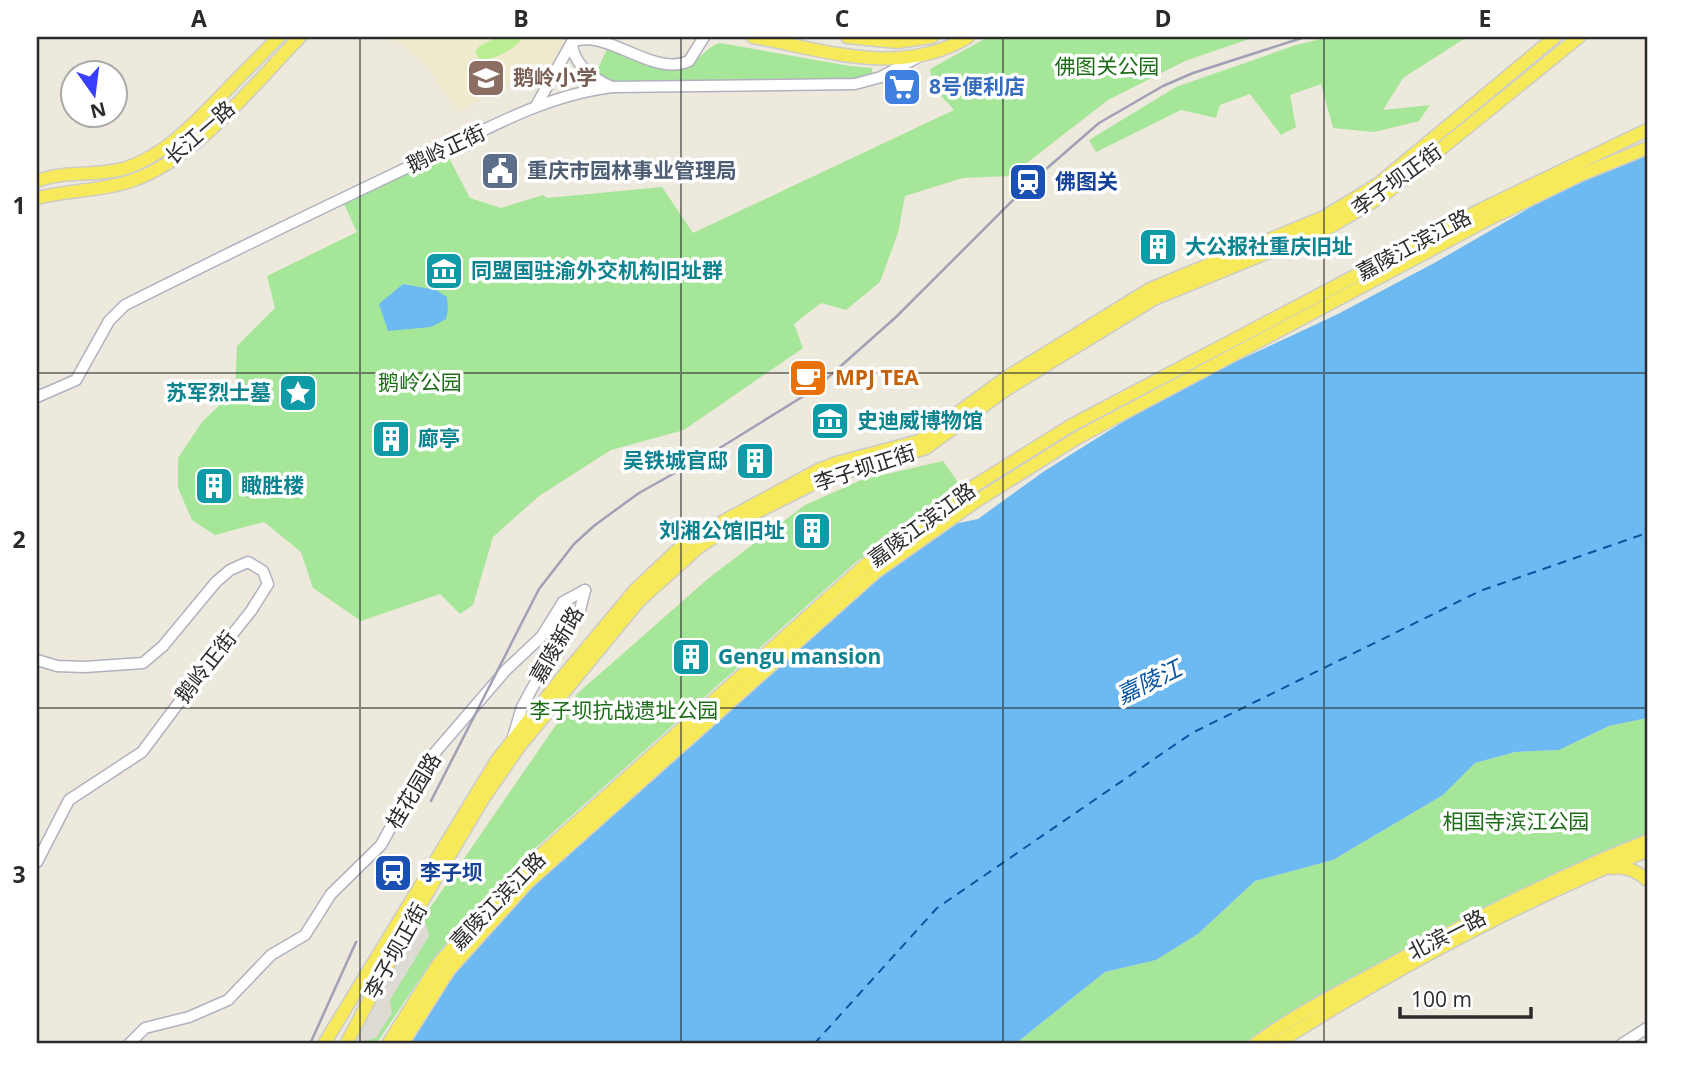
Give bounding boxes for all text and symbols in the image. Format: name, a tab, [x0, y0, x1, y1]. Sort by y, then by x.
text: A	[191, 2, 207, 34]
text: B	[513, 2, 529, 34]
text: C	[835, 2, 849, 34]
text: D	[1154, 2, 1172, 34]
text: E	[1479, 2, 1491, 34]
park label: 佛图关公园	[1055, 52, 1160, 80]
school or university icon: 鹅岭小学	[465, 57, 507, 99]
north arrow	[60, 60, 130, 130]
place label: 鹅岭小学	[513, 63, 597, 91]
supermarket icon: 8号便利店	[881, 66, 923, 108]
place label: 8号便利店	[929, 72, 1025, 100]
street label: 长江一路	[158, 94, 240, 170]
text: N	[87, 96, 109, 125]
street label: 鹅岭正街	[402, 118, 490, 179]
street label: 李子坝正街	[1346, 137, 1447, 221]
public building icon: 重庆市园林事业管理局	[479, 150, 521, 192]
place label: 重庆市园林事业管理局	[527, 156, 737, 184]
station icon: 佛图关	[1007, 161, 1049, 203]
place label: 佛图关	[1055, 167, 1118, 195]
text: 1	[12, 189, 26, 221]
street label: 嘉陵江滨江路	[1351, 202, 1476, 286]
building icon: 大公报社重庆旧址	[1137, 226, 1179, 268]
place label: 大公报社重庆旧址	[1185, 232, 1353, 260]
museum icon: 同盟国驻渝外交机构旧址群	[423, 250, 465, 292]
place label: 同盟国驻渝外交机构旧址群	[471, 256, 723, 284]
cafe icon: MPJ TEA	[787, 357, 829, 399]
place label: MPJ TEA	[835, 363, 919, 391]
park label: 鹅岭公园	[378, 368, 462, 396]
place icon: 苏军烈士墓	[277, 372, 319, 414]
place label: 苏军烈士墓	[166, 378, 271, 406]
museum icon: 史迪威博物馆	[809, 400, 851, 442]
place label: 史迪威博物馆	[857, 406, 983, 434]
building icon: 廊亭	[370, 418, 412, 460]
place label: 廊亭	[418, 424, 460, 452]
street label: 李子坝正街	[810, 438, 919, 497]
building icon: 吴铁城官邸	[734, 440, 776, 482]
place label: 吴铁城官邸	[623, 446, 728, 474]
building icon: 瞰胜楼	[193, 465, 235, 507]
place label: 瞰胜楼	[241, 471, 304, 499]
street label: 嘉陵江滨江路	[862, 476, 981, 573]
building icon: 刘湘公馆旧址	[791, 510, 833, 552]
place label: 刘湘公馆旧址	[659, 516, 785, 544]
text: 2	[12, 523, 26, 555]
street label: 嘉陵新路	[523, 601, 589, 688]
street label: 鹅岭正街	[168, 625, 242, 708]
building icon: Gengu mansion	[670, 636, 712, 678]
place label: Gengu mansion	[718, 642, 881, 670]
water label: 嘉陵江	[1111, 650, 1189, 711]
park label: 李子坝抗战遗址公园	[530, 696, 719, 724]
street label: 桂花园路	[380, 747, 447, 834]
park label: 相国寺滨江公园	[1443, 807, 1590, 835]
street label: 嘉陵江滨江路	[443, 845, 551, 955]
station icon: 李子坝	[372, 852, 414, 894]
text: 3	[12, 858, 26, 890]
place label: 李子坝	[420, 858, 483, 886]
street label: 李子坝正街	[357, 898, 433, 1003]
street label: 北滨一路	[1403, 903, 1490, 966]
scale bar	[1400, 976, 1532, 1020]
text: 100 m	[1411, 985, 1472, 1013]

